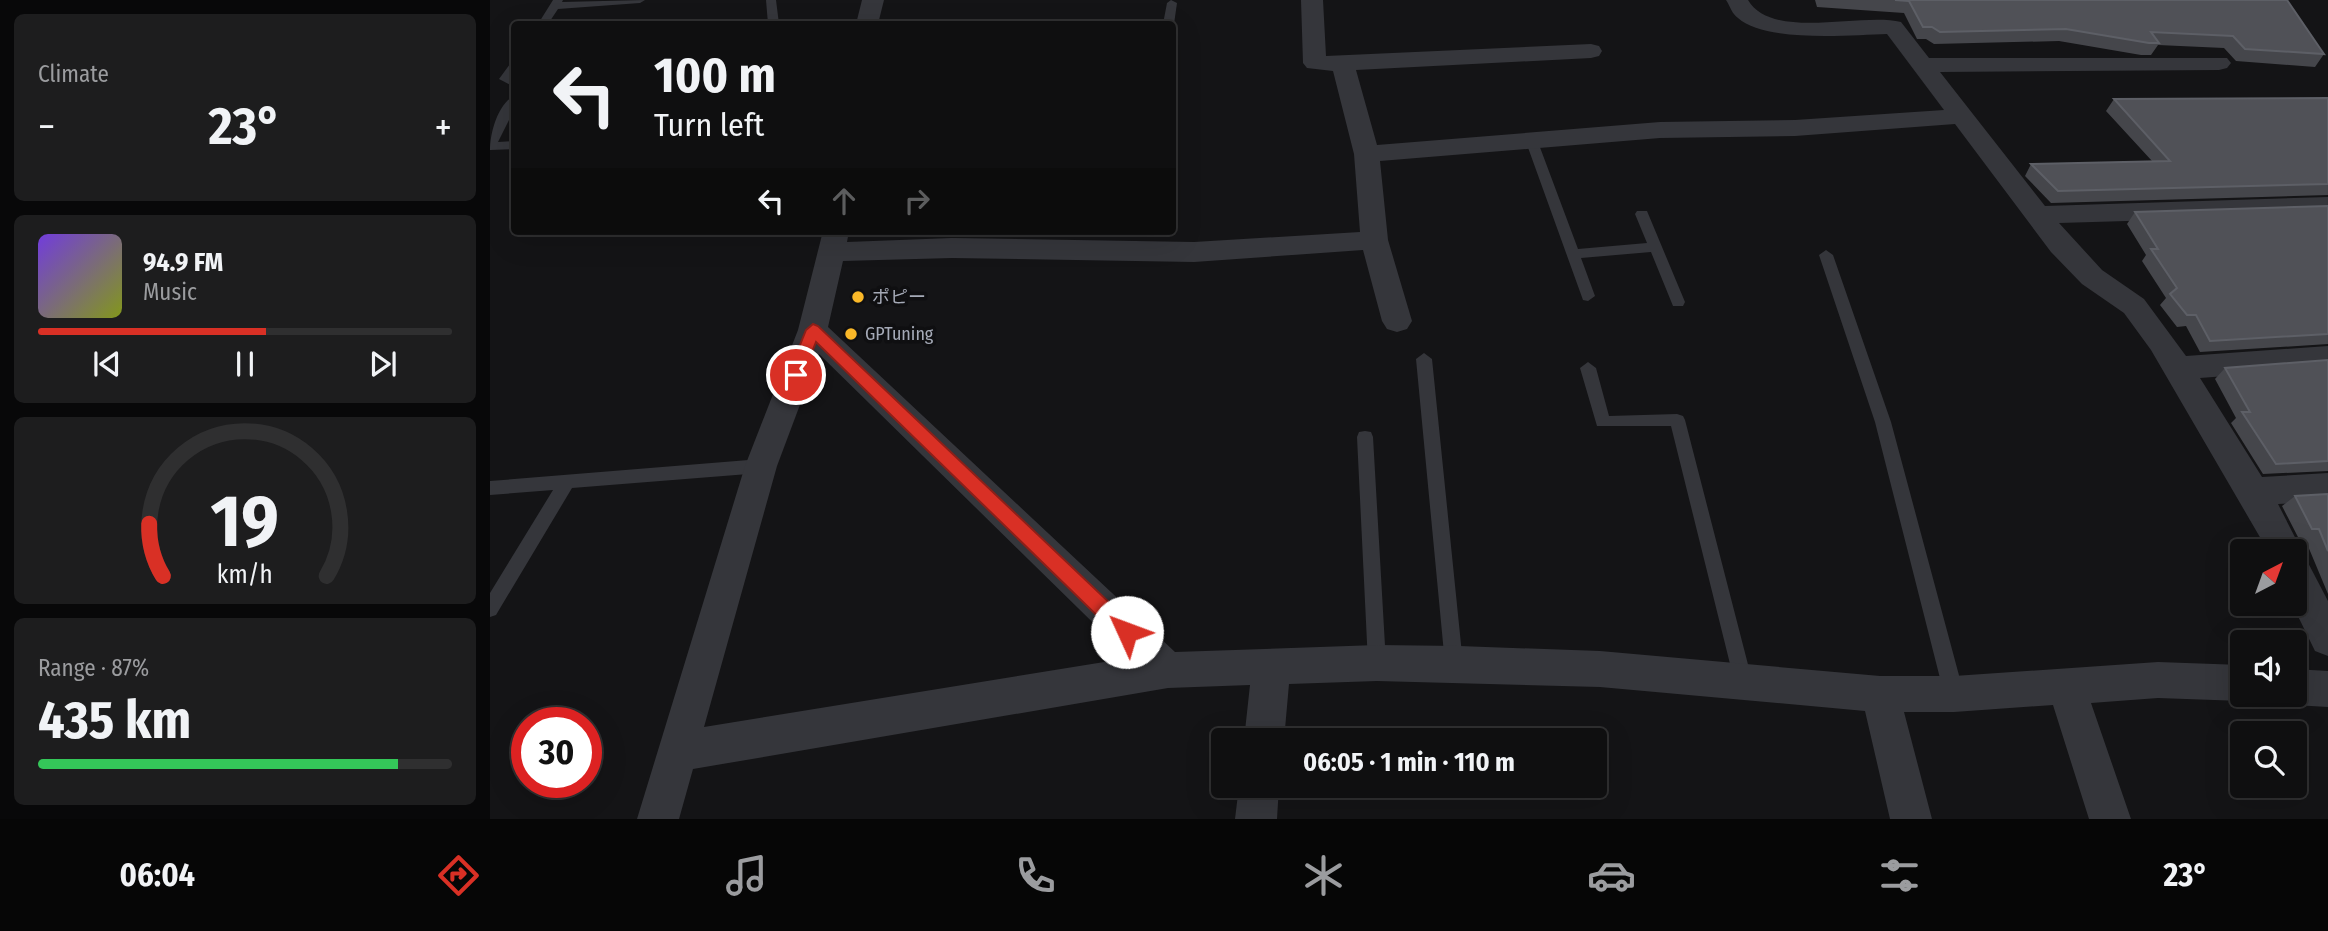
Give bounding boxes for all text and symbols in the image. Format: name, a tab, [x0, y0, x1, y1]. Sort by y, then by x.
text: 100 m	[654, 46, 776, 105]
icon: left	[539, 49, 630, 140]
text: Climate	[38, 60, 109, 88]
text: 23°	[208, 95, 281, 158]
text: −	[38, 104, 55, 150]
text: +	[435, 104, 452, 150]
text: Turn left	[654, 106, 764, 144]
icon: left	[752, 182, 790, 220]
icon: ahead	[825, 182, 863, 220]
icon: right	[898, 182, 936, 220]
text: 94.9 FM	[143, 247, 223, 278]
text: Music	[143, 278, 197, 306]
place label: ポピー	[872, 286, 926, 308]
marker: ポピー	[850, 289, 866, 305]
place label: GPTuning	[865, 323, 934, 345]
marker: GPTuning	[843, 326, 859, 342]
icon: previous	[88, 345, 126, 383]
icon: pause	[226, 345, 264, 383]
icon: next	[364, 345, 402, 383]
pin	[766, 345, 826, 405]
icon: arrive	[777, 356, 815, 394]
text: 19	[211, 479, 279, 566]
north arrow	[2230, 539, 2306, 616]
map controls	[2230, 539, 2307, 798]
text: km/h	[217, 560, 273, 590]
position arrow	[1090, 595, 1164, 669]
button: sound	[2230, 630, 2307, 707]
text: Range · 87%	[38, 654, 149, 682]
text: 435 km	[38, 689, 191, 752]
speed limit sign: 30	[511, 707, 602, 798]
button: search	[2230, 721, 2307, 798]
text: 06:05 · 1 min · 110 m	[1303, 747, 1515, 778]
icon: directions	[434, 851, 483, 900]
icon: music	[722, 851, 771, 900]
icon: phone	[1011, 851, 1060, 900]
icon: climate	[1299, 851, 1348, 900]
icon: car	[1587, 851, 1636, 900]
icon: filters	[1875, 851, 1924, 900]
text: 06:04	[120, 856, 195, 894]
text: 23°	[2163, 856, 2208, 894]

